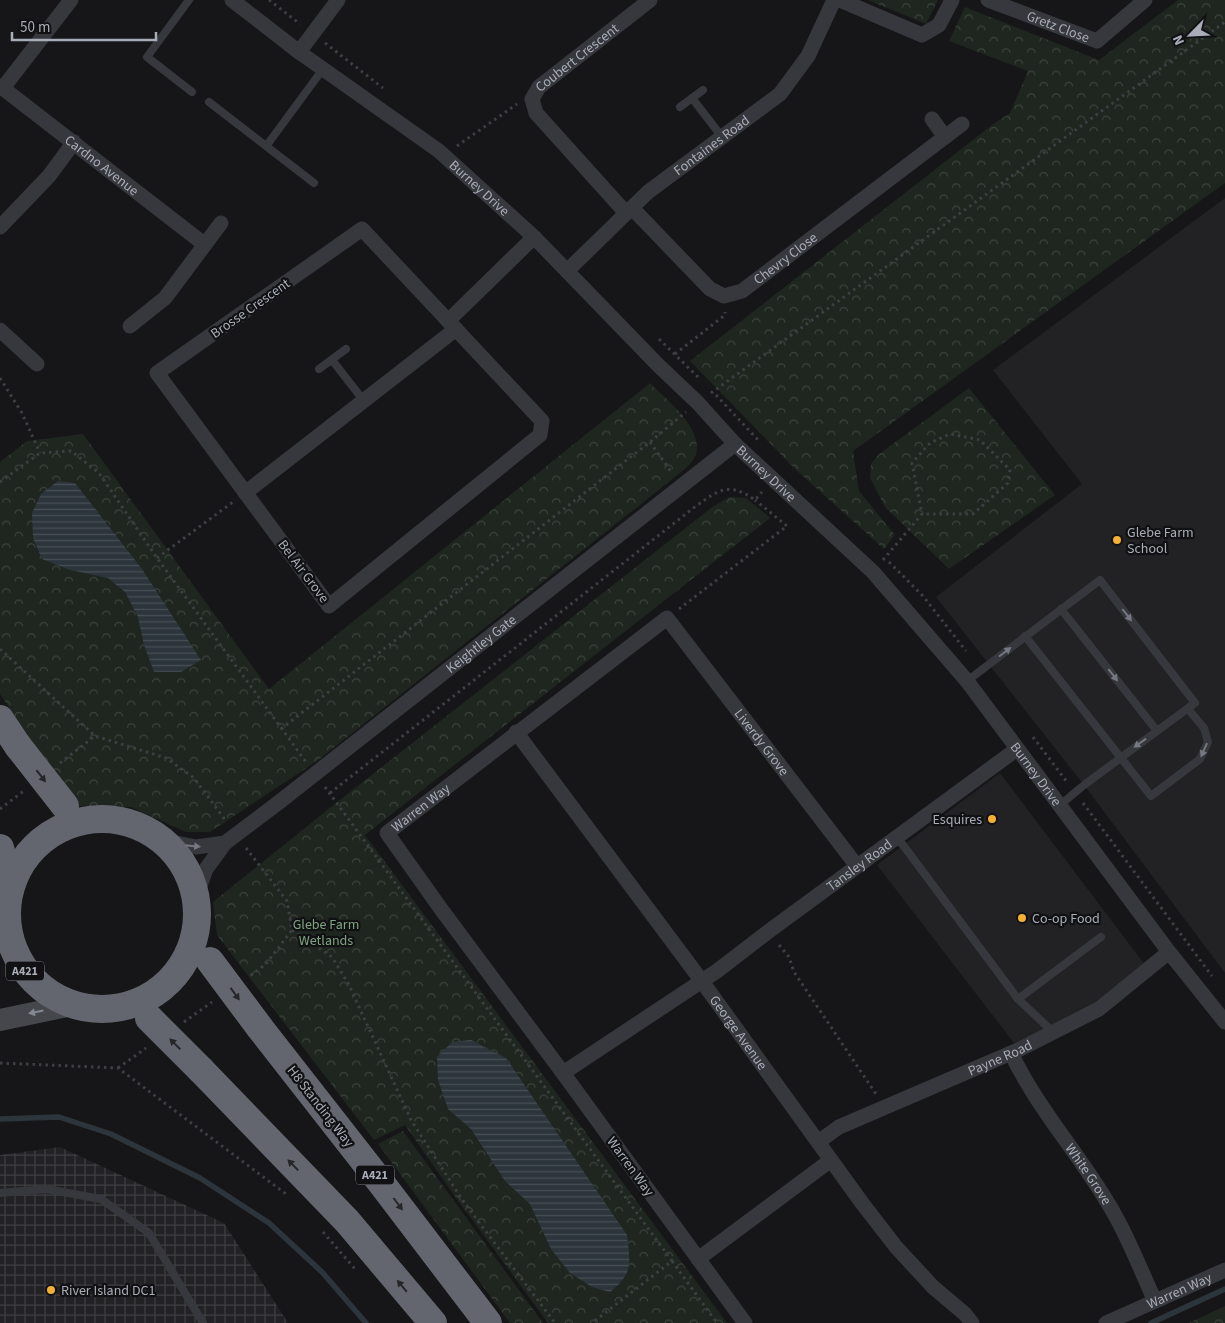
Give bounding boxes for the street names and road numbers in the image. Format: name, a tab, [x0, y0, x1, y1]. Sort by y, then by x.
street label: Gretz Close	[1024, 6, 1092, 48]
street label: Coubert Crescent	[531, 19, 624, 97]
street label: Fontaines Road	[670, 111, 754, 181]
street label: Cardno Avenue	[60, 131, 143, 201]
street label: Burney Drive	[444, 156, 514, 221]
street label: Chevry Close	[750, 228, 822, 290]
street label: Brosse Crescent	[207, 274, 295, 344]
street label: Burney Drive	[731, 441, 800, 507]
street label: Bel Air Grove	[273, 536, 334, 607]
street label: Keightley Gate	[442, 610, 521, 678]
street label: Liverdy Grove	[729, 705, 793, 780]
street label: Burney Drive	[1005, 738, 1066, 811]
street label: Warren Way	[387, 779, 455, 837]
street label: Tansley Road	[823, 835, 897, 897]
road number: A421	[6, 961, 44, 980]
street label: George Avenue	[704, 992, 772, 1074]
street label: Payne Road	[965, 1035, 1036, 1081]
street label: H8 Standing Way	[282, 1062, 359, 1152]
street label: Warren Way	[602, 1133, 659, 1201]
street label: White Grove	[1060, 1140, 1116, 1209]
road number: A421	[356, 1166, 394, 1184]
street label: Warren Way	[1144, 1268, 1216, 1315]

